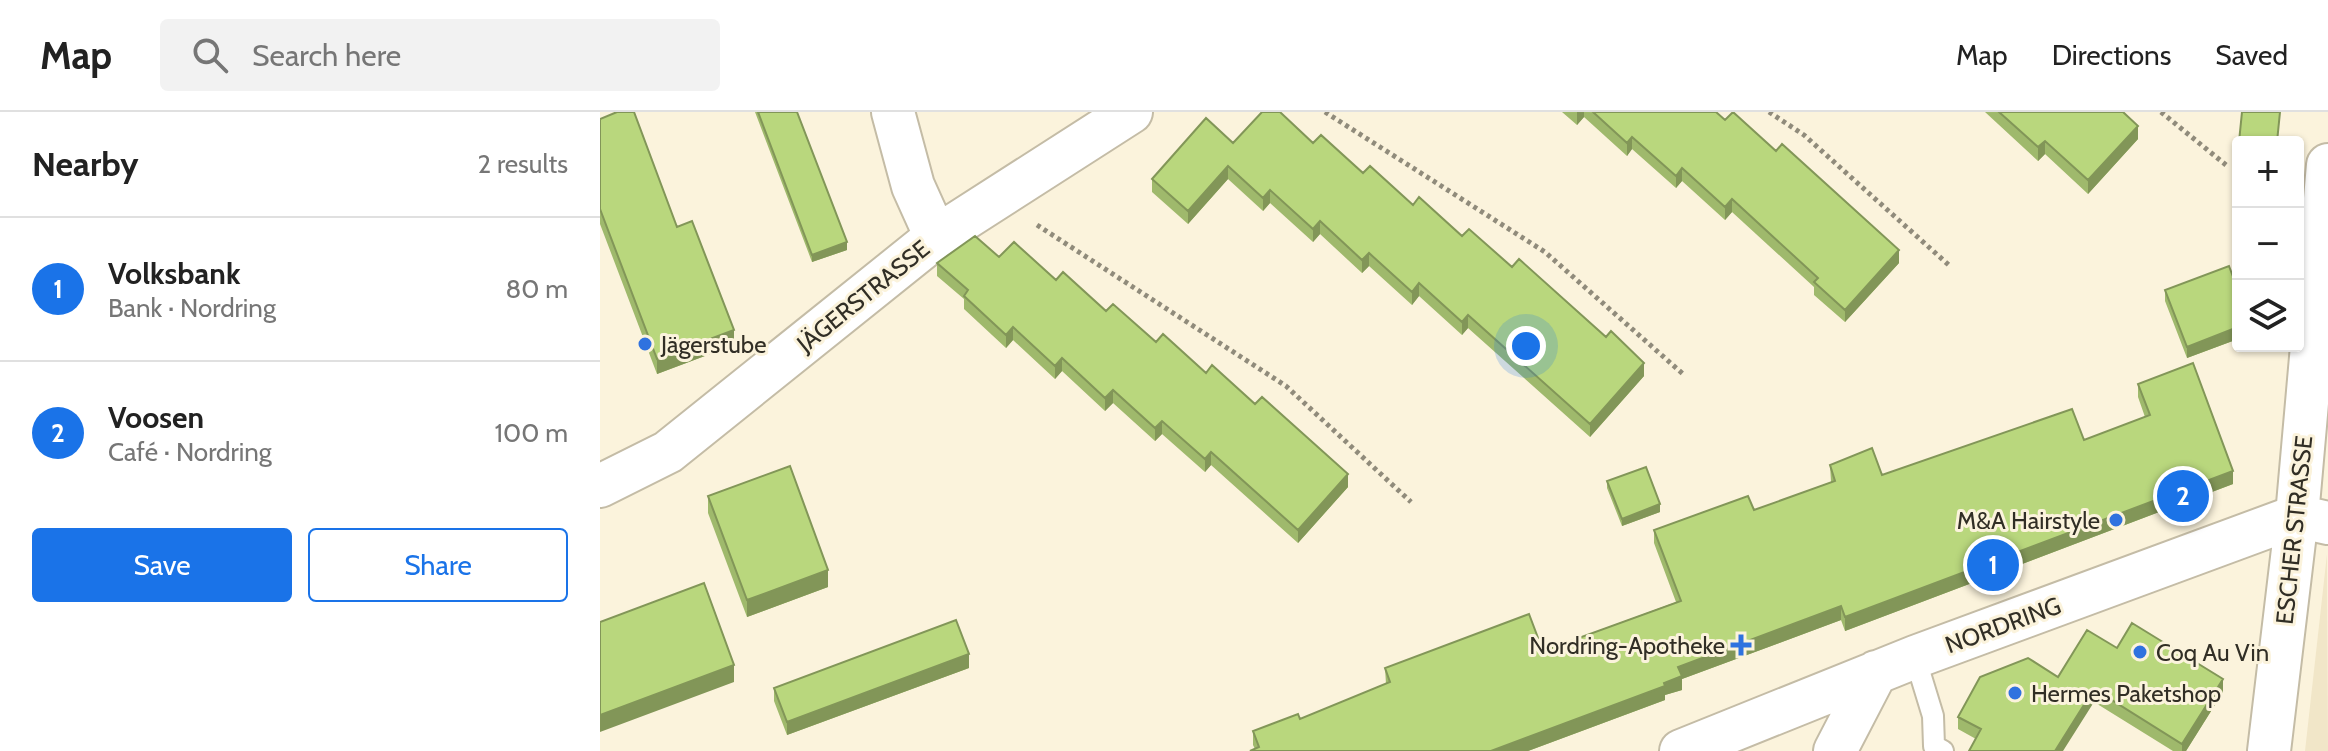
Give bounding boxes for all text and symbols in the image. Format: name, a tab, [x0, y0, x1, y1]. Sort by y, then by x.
search box	[160, 19, 720, 91]
text: Map	[40, 32, 112, 79]
icon: search	[188, 33, 232, 77]
text: Search here	[252, 37, 401, 74]
text: Map	[1956, 38, 2008, 72]
text: Directions	[2052, 38, 2171, 72]
text: Saved	[2215, 38, 2288, 72]
map controls	[2232, 136, 2304, 352]
button: +	[2232, 136, 2304, 208]
text: Nearby	[32, 143, 139, 185]
text: 2 results	[477, 148, 568, 180]
button: −	[2232, 208, 2304, 280]
street label: JÄGERSTRASSE	[790, 234, 935, 359]
text: Volksbank	[108, 255, 240, 292]
text: 1	[53, 273, 63, 305]
text: 80 m	[505, 273, 568, 305]
button: layers	[2232, 280, 2304, 352]
text: Bank · Nordring	[108, 292, 276, 324]
your location	[1506, 326, 1546, 366]
place label: Jägerstube	[660, 330, 766, 359]
marker: Jägerstube	[636, 335, 654, 353]
text: Voosen	[108, 399, 204, 436]
text: 2	[51, 417, 65, 449]
text: 100 m	[495, 417, 568, 449]
street label: ESCHER STRASSE	[2270, 434, 2318, 626]
text: Café · Nordring	[108, 436, 272, 468]
pin: 2	[2157, 466, 2209, 526]
place label: M&A Hairstyle	[1957, 506, 2100, 535]
marker: M&A Hairstyle	[2107, 511, 2125, 529]
button: Save	[32, 528, 292, 602]
button: Share	[308, 528, 568, 602]
pin: 1	[1967, 535, 2019, 595]
street label: NORDRING	[1941, 591, 2065, 659]
place label: Nordring-Apotheke	[1529, 631, 1725, 660]
marker: Nordring-Apotheke	[1732, 636, 1750, 654]
place label: Coq Au Vin	[2156, 638, 2269, 667]
marker: Coq Au Vin	[2131, 643, 2149, 661]
place label: Hermes Paketshop	[2031, 679, 2221, 708]
marker: Hermes Paketshop	[2006, 684, 2024, 702]

